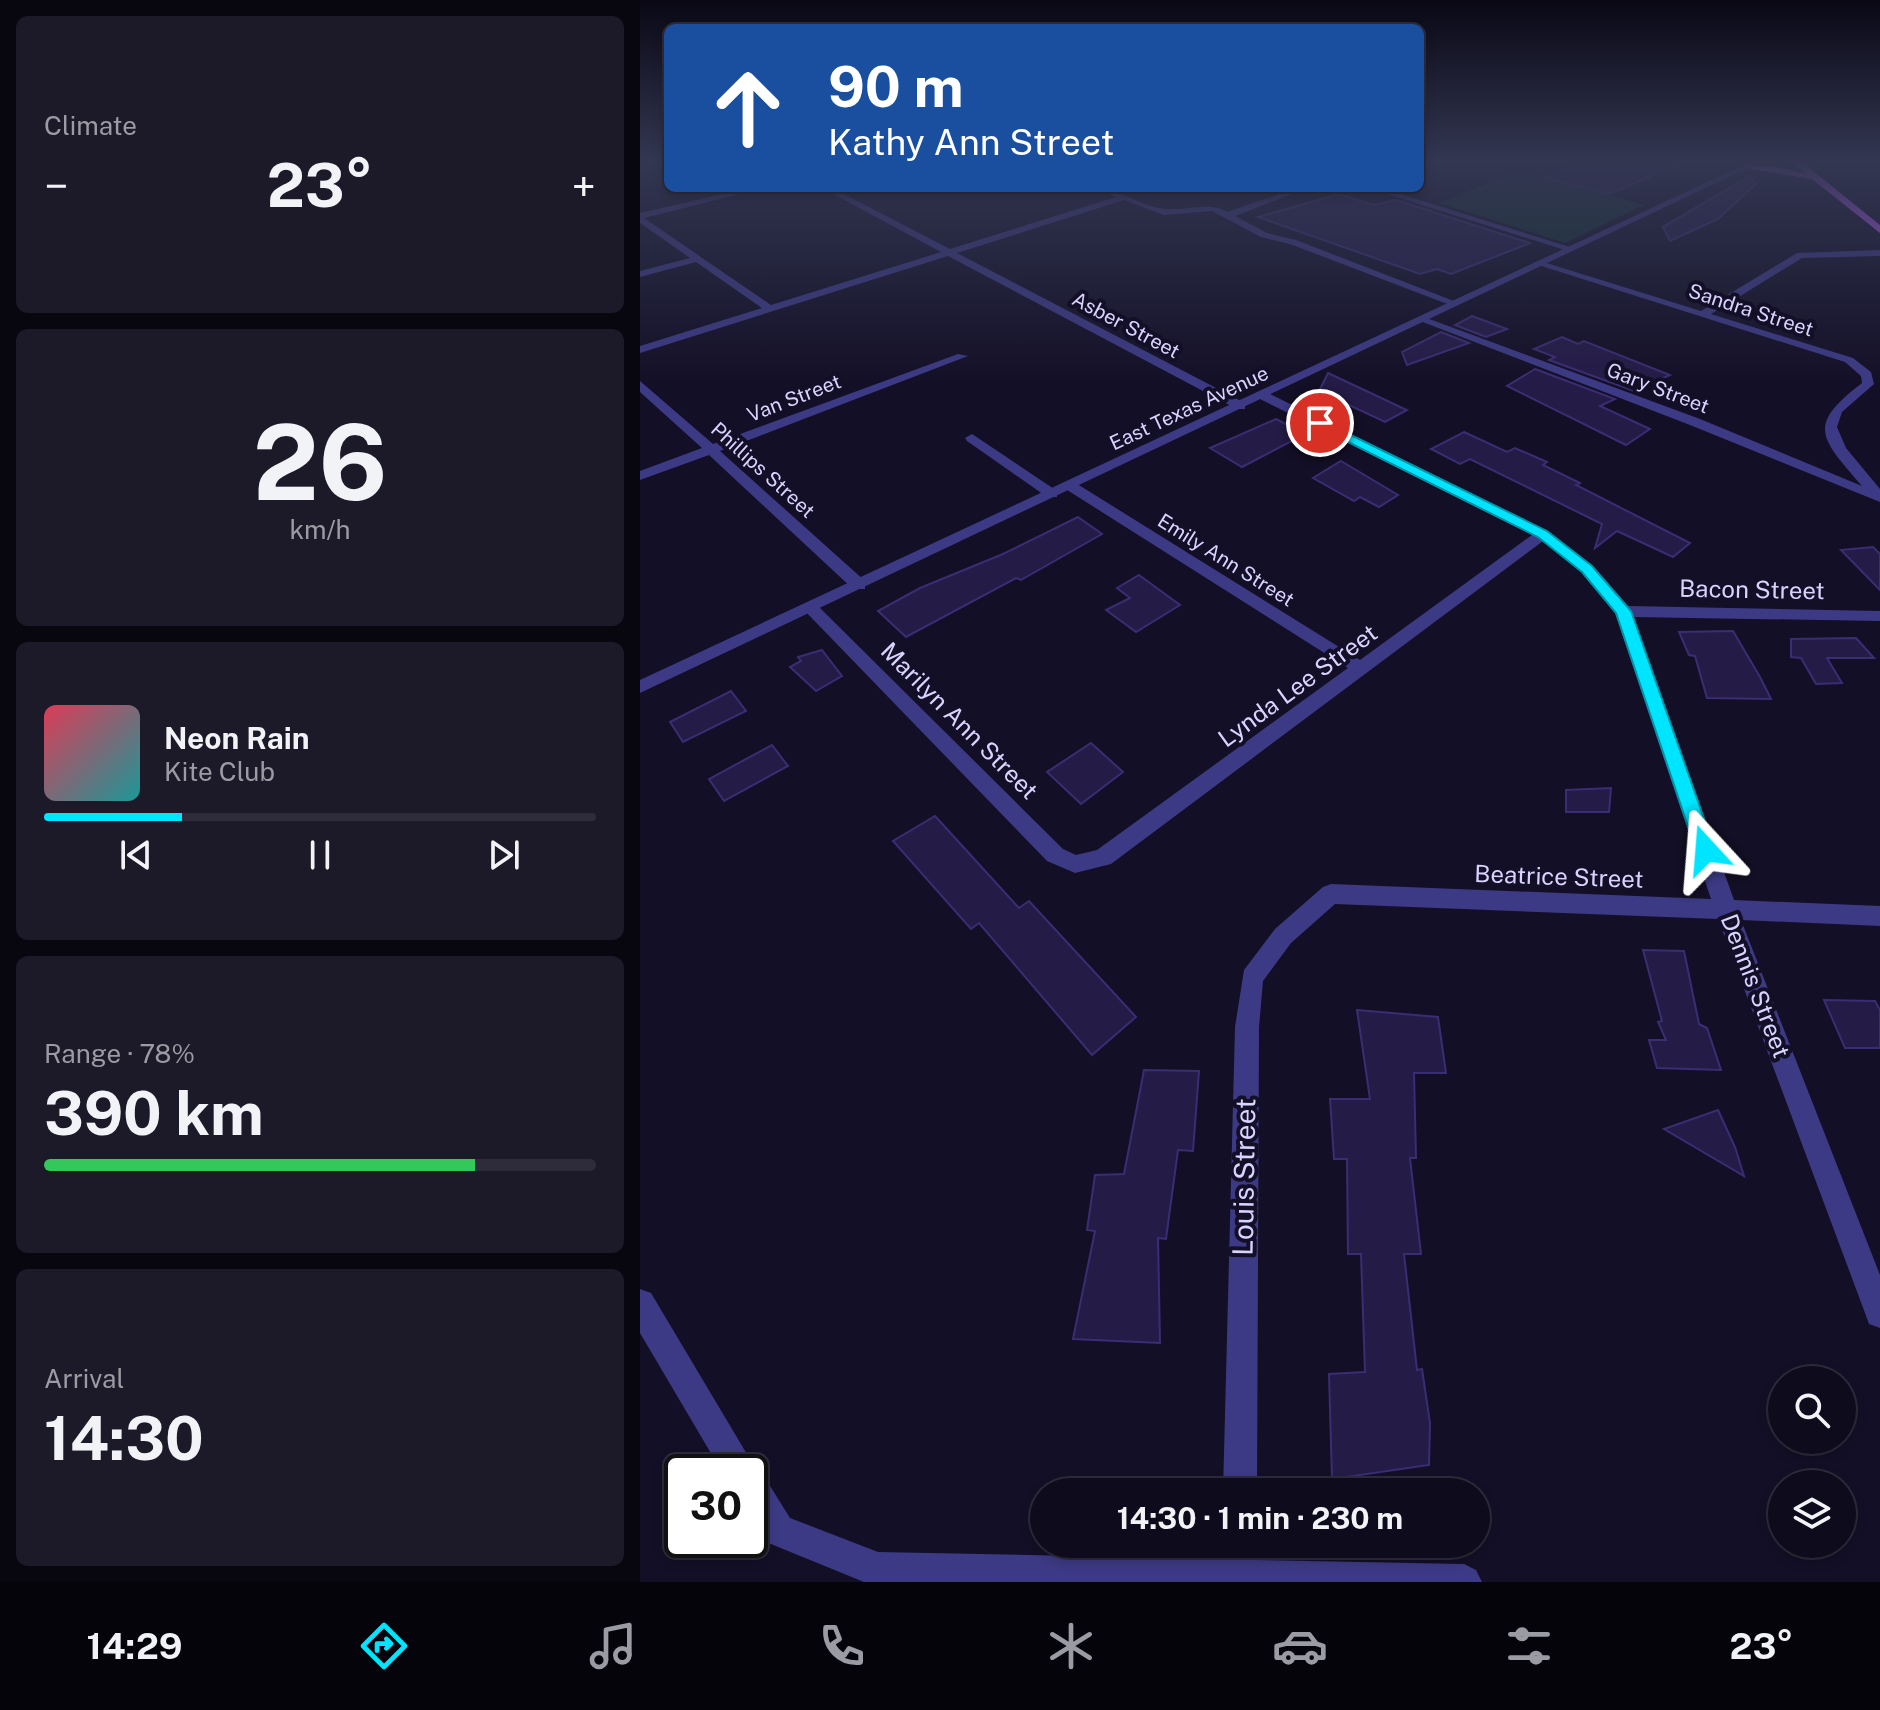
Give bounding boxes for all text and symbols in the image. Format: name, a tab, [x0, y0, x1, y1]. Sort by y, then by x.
text: 90 m	[828, 54, 964, 120]
icon: ahead	[696, 56, 800, 160]
text: Climate	[44, 110, 137, 141]
text: Kathy Ann Street	[828, 121, 1114, 163]
text: 23°	[267, 150, 373, 221]
text: −	[44, 160, 68, 212]
text: +	[572, 160, 596, 212]
street label: Sandra Street	[1686, 279, 1816, 341]
street label: Asber Street	[1068, 287, 1184, 363]
street label: Gary Street	[1603, 357, 1713, 419]
street label: East Texas Avenue	[1106, 361, 1272, 455]
street label: Van Street	[744, 369, 844, 427]
pin	[1286, 389, 1354, 457]
text: 26	[253, 401, 387, 523]
icon: arrive	[1298, 401, 1342, 445]
street label: Phillips Street	[706, 417, 820, 523]
street label: Emily Ann Street	[1153, 508, 1299, 612]
text: km/h	[289, 514, 351, 545]
street label: Bacon Street	[1679, 574, 1825, 604]
street label: Lynda Lee Street	[1213, 618, 1382, 752]
street label: Marilyn Ann Street	[876, 636, 1044, 804]
text: Neon Rain	[164, 720, 310, 756]
text: Kite Club	[164, 756, 275, 787]
position arrow	[1664, 808, 1748, 892]
icon: previous	[114, 833, 158, 877]
icon: pause	[298, 833, 342, 877]
icon: next	[482, 833, 526, 877]
street label: Beatrice Street	[1474, 859, 1644, 893]
street label: Dennis Street	[1716, 910, 1796, 1062]
text: Range · 78%	[44, 1038, 195, 1069]
text: 390 km	[44, 1078, 264, 1149]
street label: Louis Street	[1226, 1098, 1261, 1256]
text: Arrival	[44, 1363, 124, 1394]
map controls	[1768, 1366, 1856, 1558]
button: search	[1768, 1366, 1856, 1454]
text: 14:30	[44, 1403, 204, 1474]
speed limit sign: 30	[664, 1454, 768, 1558]
button: layers	[1768, 1470, 1856, 1558]
text: 14:30 · 1 min · 230 m	[1117, 1500, 1403, 1536]
icon: directions	[356, 1618, 412, 1674]
icon: music	[585, 1618, 641, 1674]
icon: phone	[814, 1618, 870, 1674]
icon: climate	[1043, 1618, 1099, 1674]
icon: car	[1272, 1618, 1328, 1674]
icon: filters	[1501, 1618, 1557, 1674]
text: 14:29	[87, 1625, 183, 1667]
text: 23°	[1730, 1625, 1793, 1667]

